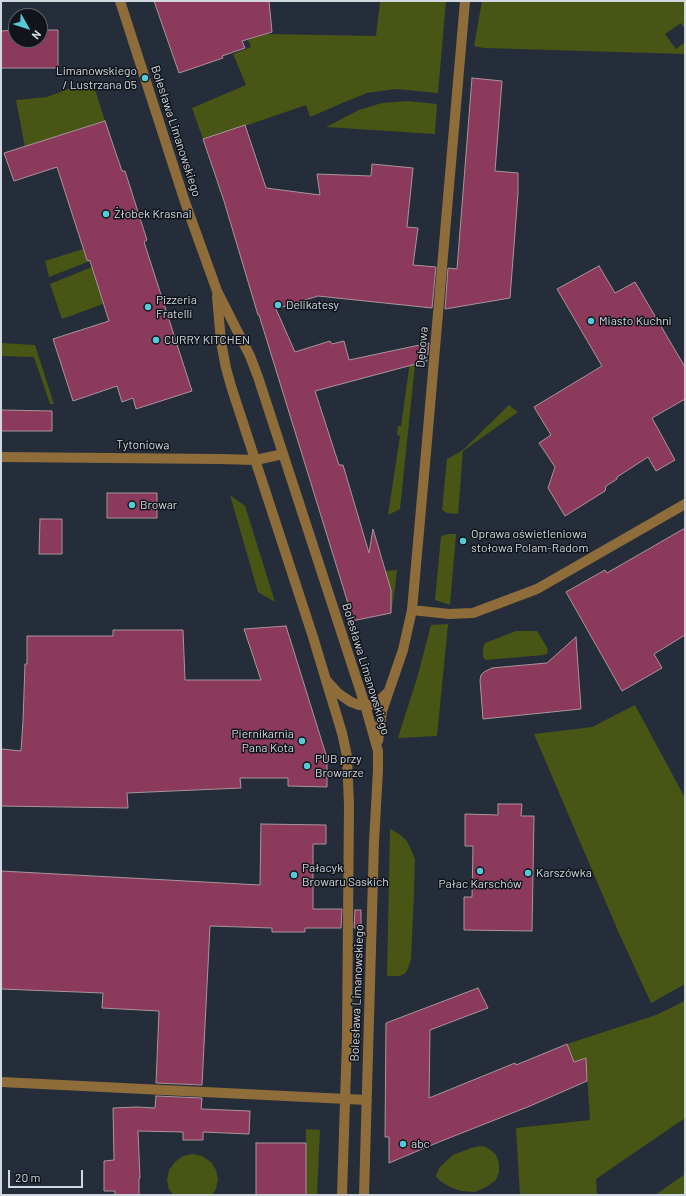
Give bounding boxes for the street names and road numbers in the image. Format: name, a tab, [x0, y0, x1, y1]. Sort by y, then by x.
street label: Bolesława Limanowskiego	[148, 64, 204, 198]
street label: Dębowa	[413, 326, 431, 368]
street label: Tytoniowa	[116, 437, 170, 453]
street label: Bolesława Limanowskiego	[339, 601, 393, 737]
street label: Bolesława Limanowskiego	[347, 924, 367, 1062]

